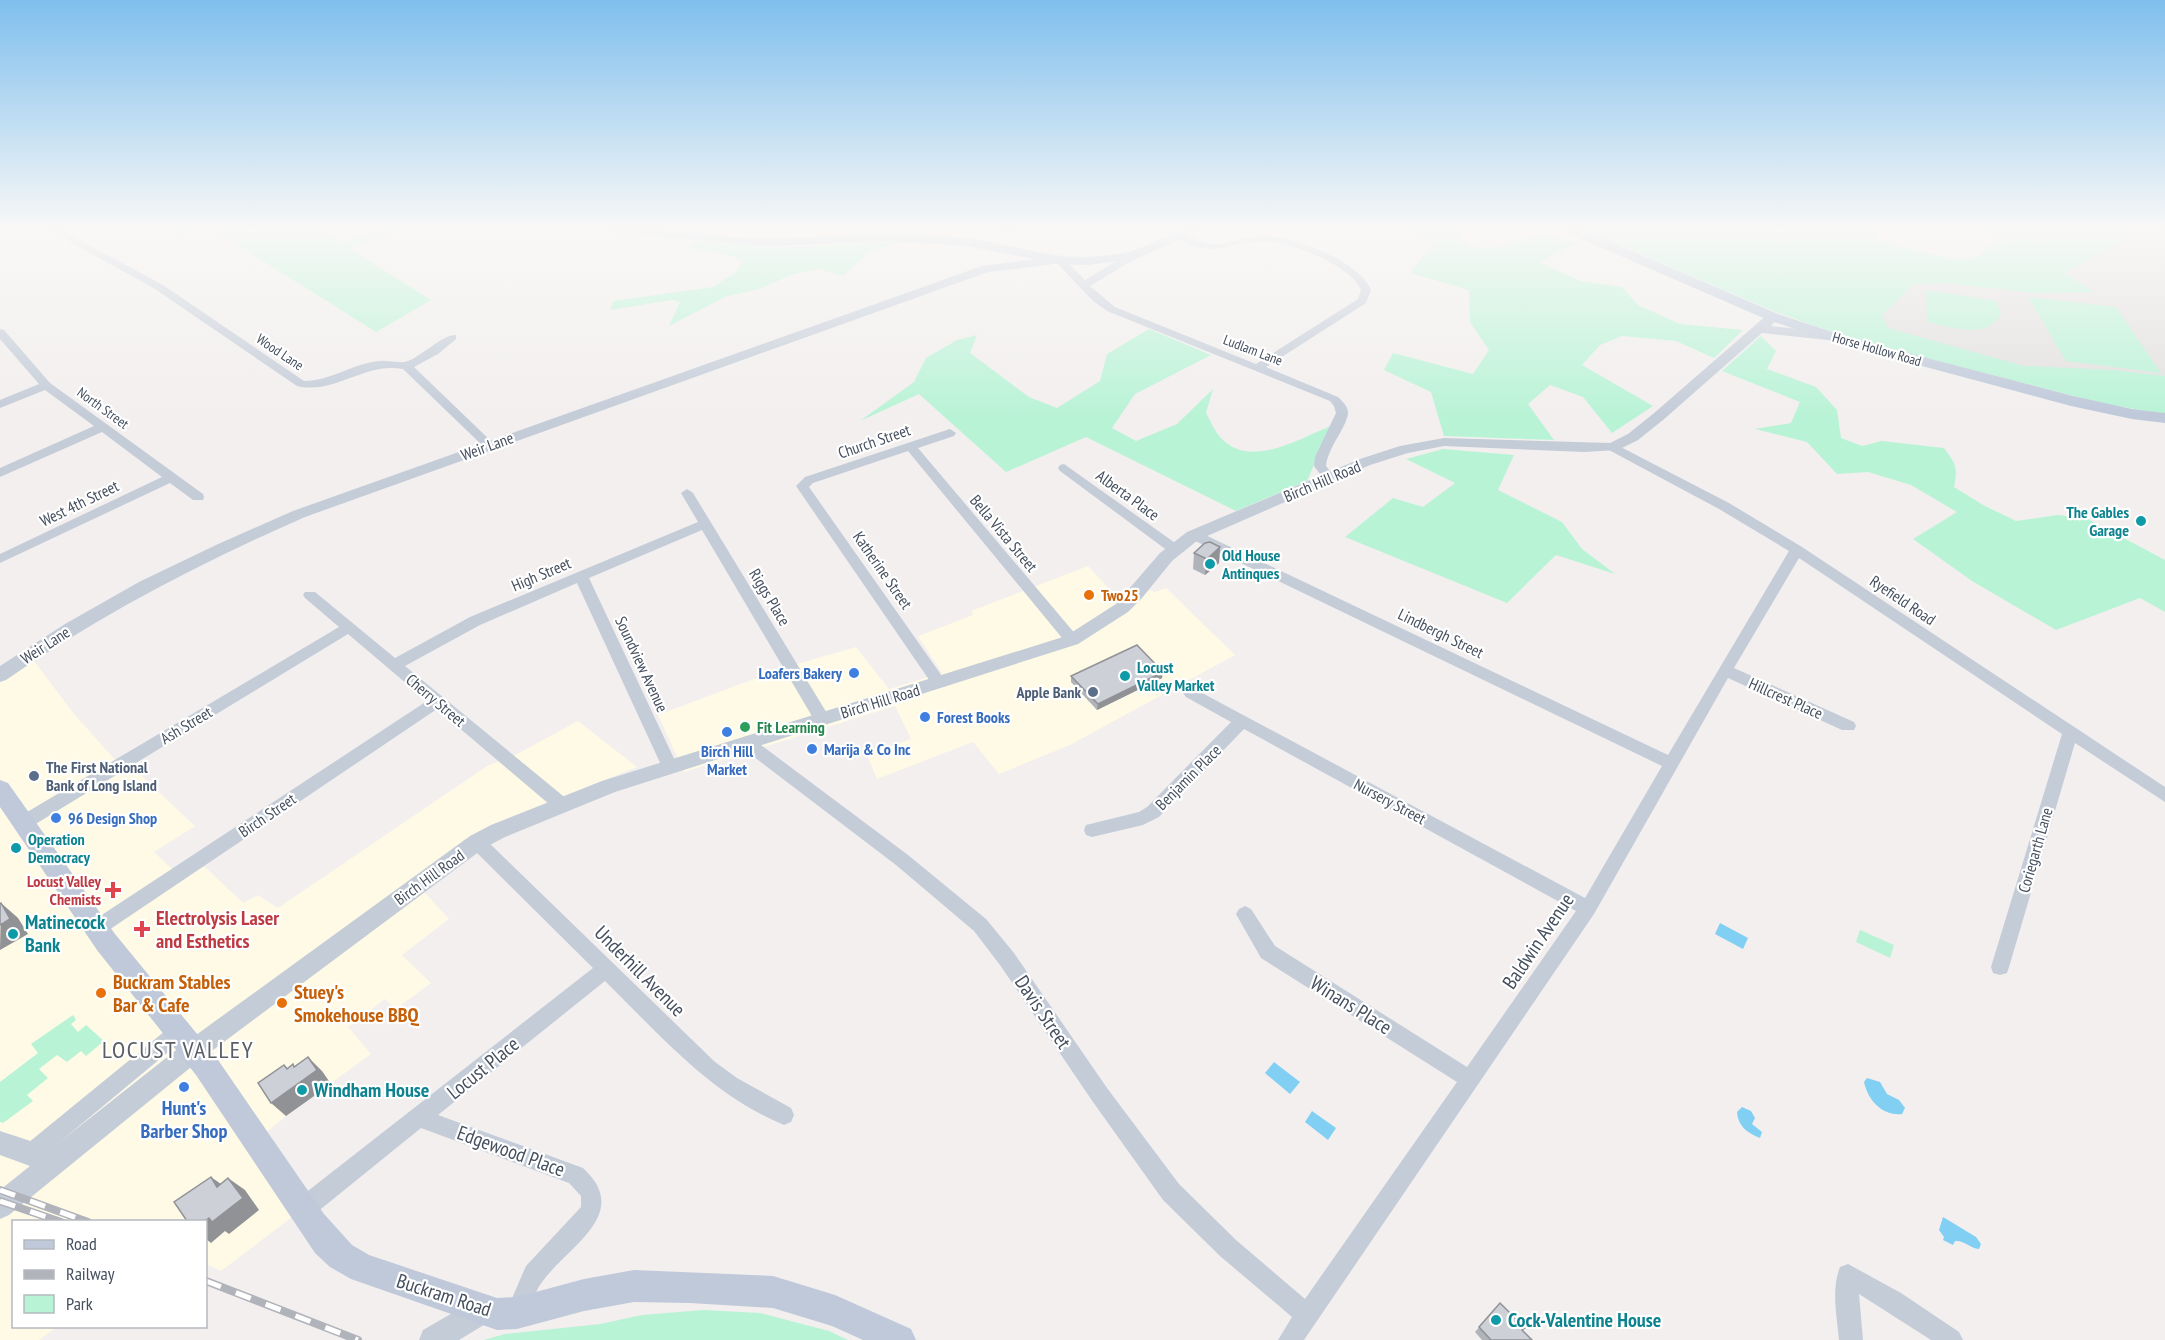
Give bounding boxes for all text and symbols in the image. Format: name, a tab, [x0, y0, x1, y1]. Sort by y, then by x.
street label: Horse Hollow Road	[1830, 328, 1924, 370]
street label: Wood Lane	[253, 330, 307, 374]
street label: Ludlam Lane	[1221, 331, 1285, 370]
street label: North Street	[74, 383, 133, 433]
street label: Church Street	[835, 419, 913, 463]
street label: Weir Lane	[458, 427, 516, 465]
street label: Birch Hill Road	[1280, 456, 1364, 506]
street label: Alberta Place	[1093, 465, 1163, 525]
street label: West 4th Street	[36, 475, 122, 531]
street label: Bella Vista Street	[966, 490, 1042, 576]
place label: The Gables Garage	[2066, 502, 2129, 540]
marker: The Gables Garage	[2134, 514, 2148, 528]
street label: Katherine Street	[849, 527, 917, 613]
place label: Old House Antinques	[1221, 545, 1281, 583]
street label: High Street	[508, 552, 574, 595]
marker: Old House Antinques	[1203, 557, 1217, 571]
street label: Riggs Place	[745, 565, 795, 629]
street label: Ryefield Road	[1866, 571, 1940, 629]
place label: Two25	[1101, 585, 1139, 605]
marker: Two25	[1082, 588, 1096, 602]
street label: Lindbergh Street	[1395, 604, 1487, 663]
street label: Soundview Avenue	[611, 613, 673, 715]
street label: Weir Lane	[17, 622, 73, 668]
place label: Locust Valley Market	[1136, 657, 1215, 695]
place label: Loafers Bakery	[758, 663, 843, 683]
marker: Loafers Bakery	[847, 666, 861, 680]
street label: Cherry Street	[402, 669, 470, 731]
marker: Locust Valley Market	[1118, 669, 1132, 683]
street label: Hillcrest Place	[1746, 673, 1826, 723]
street label: Birch Hill Road	[838, 679, 922, 723]
place label: Apple Bank	[1015, 682, 1081, 702]
marker: Apple Bank	[1086, 685, 1100, 699]
street label: Ash Street	[157, 702, 216, 748]
place label: Forest Books	[937, 707, 1011, 727]
marker: Forest Books	[918, 710, 932, 724]
place label: Fit Learning	[757, 717, 825, 737]
marker: Fit Learning	[738, 720, 752, 734]
marker: Birch Hill Market	[720, 725, 734, 739]
place label: Marija & Co Inc	[824, 739, 911, 759]
street label: Benjamin Place	[1151, 740, 1225, 814]
place label: Birch Hill Market	[701, 741, 753, 779]
marker: Marija & Co Inc	[805, 742, 819, 756]
place label: The First National Bank of Long Island	[46, 757, 157, 795]
marker: The First National Bank of Long Island	[27, 769, 41, 783]
street label: Nursery Street	[1351, 774, 1430, 829]
street label: Birch Street	[235, 788, 300, 841]
street label: Coriegarth Lane	[2013, 805, 2057, 895]
place label: 96 Design Shop	[68, 808, 157, 828]
marker: 96 Design Shop	[49, 811, 63, 825]
place label: Operation Democracy	[28, 829, 90, 867]
marker: Operation Democracy	[9, 841, 23, 855]
street label: Birch Hill Road	[390, 845, 468, 909]
place label: Locust Valley Chemists	[27, 871, 102, 909]
marker: Locust Valley Chemists	[106, 883, 120, 897]
street label: Baldwin Avenue	[1496, 888, 1580, 994]
place label: Electrolysis Laser and Esthetics	[156, 905, 279, 954]
place label: Matinecock Bank	[25, 909, 106, 958]
marker: Electrolysis Laser and Esthetics	[133, 920, 151, 938]
street label: Underhill Avenue	[589, 920, 691, 1022]
marker: Matinecock Bank	[6, 927, 20, 941]
place label: Buckram Stables Bar & Cafe	[113, 969, 231, 1018]
street label: Davis Street	[1009, 970, 1077, 1054]
street label: Winans Place	[1305, 970, 1397, 1040]
place label: Stuey's Smokehouse BBQ	[294, 979, 420, 1028]
marker: Buckram Stables Bar & Cafe	[94, 986, 108, 1000]
marker: Stuey's Smokehouse BBQ	[275, 996, 289, 1010]
street label: Locust Place	[442, 1031, 524, 1105]
district label: LOCUST VALLEY	[102, 1034, 254, 1065]
place label: Windham House	[313, 1077, 429, 1103]
marker: Hunt's Barber Shop	[177, 1080, 191, 1094]
marker: Windham House	[295, 1083, 309, 1097]
place label: Hunt's Barber Shop	[141, 1095, 228, 1144]
street label: Edgewood Place	[454, 1120, 568, 1182]
legend	[12, 1220, 207, 1328]
text: Road	[66, 1232, 97, 1255]
text: Railway	[66, 1262, 115, 1285]
street label: Buckram Road	[393, 1268, 495, 1322]
text: Park	[66, 1292, 93, 1315]
place label: Cock-Valentine House	[1508, 1307, 1661, 1333]
marker: Cock-Valentine House	[1489, 1313, 1503, 1327]

